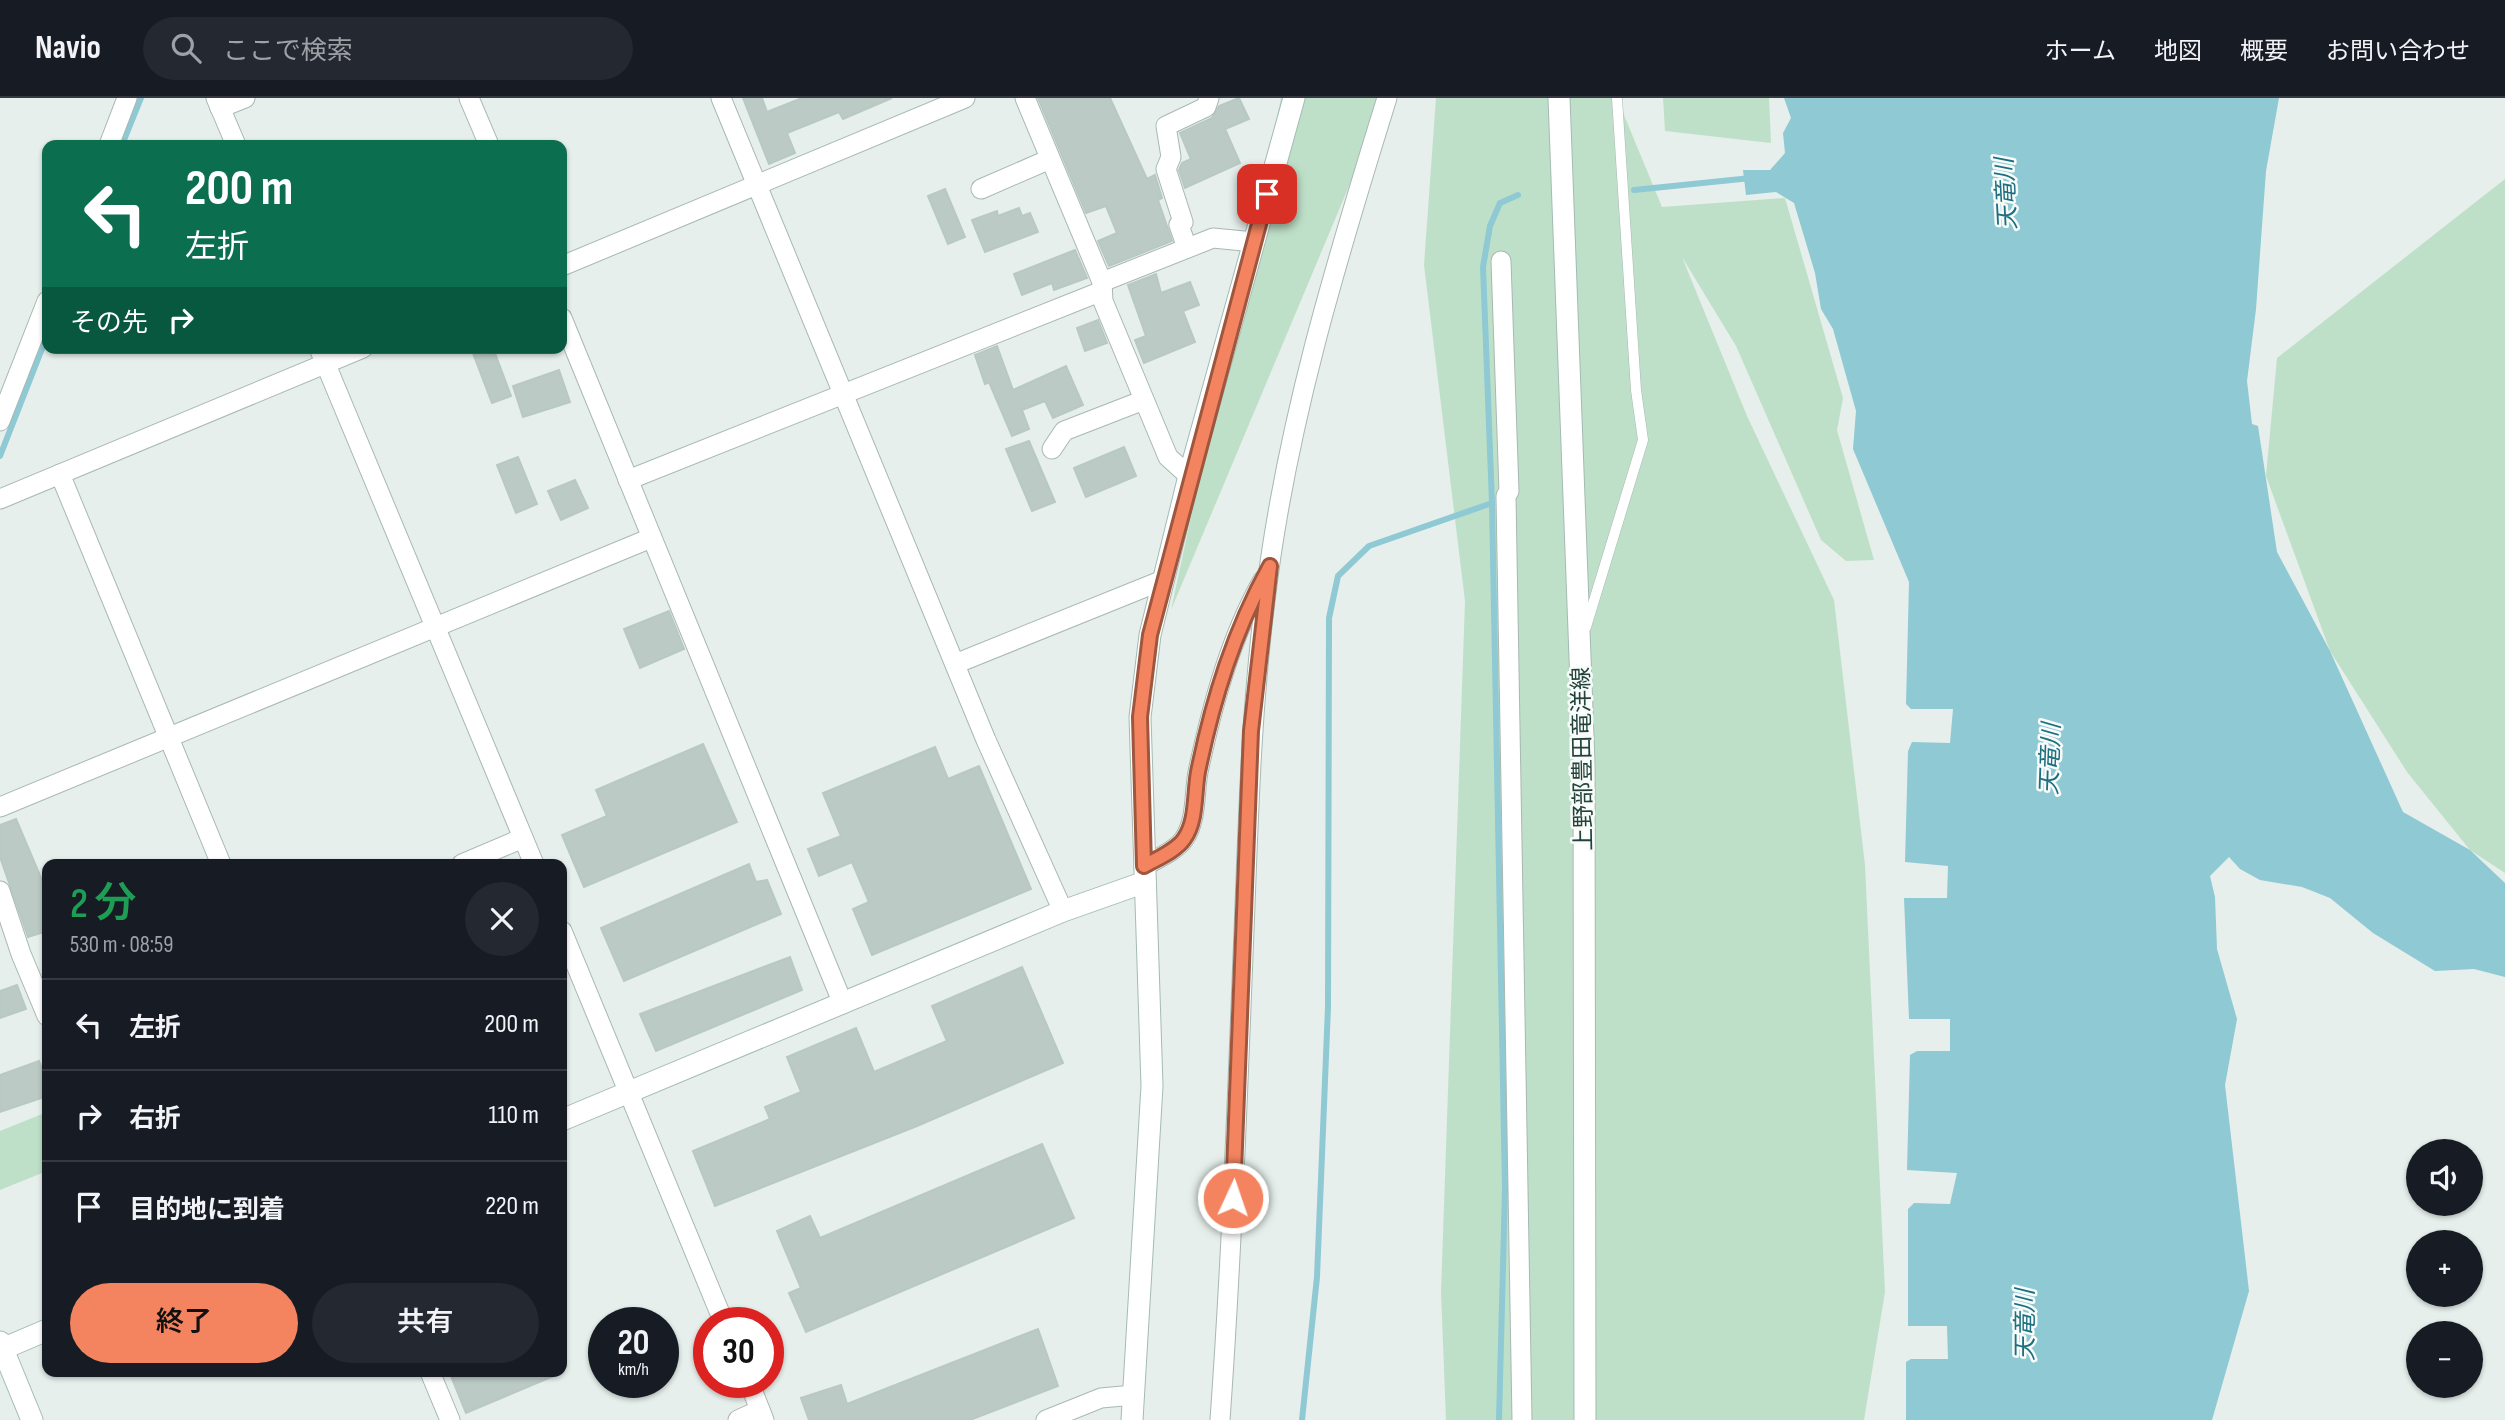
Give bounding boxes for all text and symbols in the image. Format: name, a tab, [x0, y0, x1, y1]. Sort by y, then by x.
search box	[143, 17, 633, 80]
text: Navio	[35, 28, 101, 68]
icon: search	[167, 29, 205, 67]
text: ここで検索	[223, 36, 353, 67]
text: ホーム	[2045, 37, 2116, 66]
text: 地図	[2154, 37, 2202, 66]
text: 概要	[2240, 37, 2288, 66]
text: お問い合わせ	[2326, 37, 2470, 66]
water label: 天竜川	[1990, 154, 2023, 231]
text: 200 m	[185, 160, 293, 219]
pin	[1237, 164, 1297, 224]
icon: left	[70, 168, 161, 259]
icon: arrive	[1248, 175, 1286, 213]
text: 左折	[185, 228, 249, 267]
icon: right	[162, 301, 200, 339]
text: その先	[70, 308, 148, 339]
street label: 上野部豊田竜洋線	[1567, 667, 1599, 851]
water label: 天竜川	[2035, 720, 2066, 796]
text: 2 分	[70, 879, 137, 930]
button: close	[465, 882, 539, 956]
text: 530 m · 08:59	[70, 931, 174, 959]
icon: left	[70, 1006, 108, 1044]
text: 200 m	[484, 1009, 539, 1040]
text: 左折	[129, 1013, 181, 1044]
icon: right	[70, 1097, 108, 1135]
text: 110 m	[488, 1100, 539, 1131]
text: 右折	[129, 1104, 181, 1135]
map controls	[2406, 1139, 2483, 1398]
button: sound	[2406, 1139, 2483, 1216]
position arrow	[1196, 1161, 1270, 1235]
icon: arrive	[70, 1188, 108, 1226]
text: 220 m	[485, 1191, 539, 1222]
text: 目的地に到着	[129, 1195, 285, 1226]
button: +	[2406, 1230, 2483, 1307]
button: 終了	[70, 1283, 298, 1363]
button: 共有	[312, 1283, 539, 1363]
water label: 天竜川	[2011, 1286, 2040, 1361]
speed limit sign: 30	[693, 1307, 784, 1398]
button: −	[2406, 1321, 2483, 1398]
text: 20	[618, 1322, 650, 1365]
text: km/h	[618, 1359, 649, 1380]

